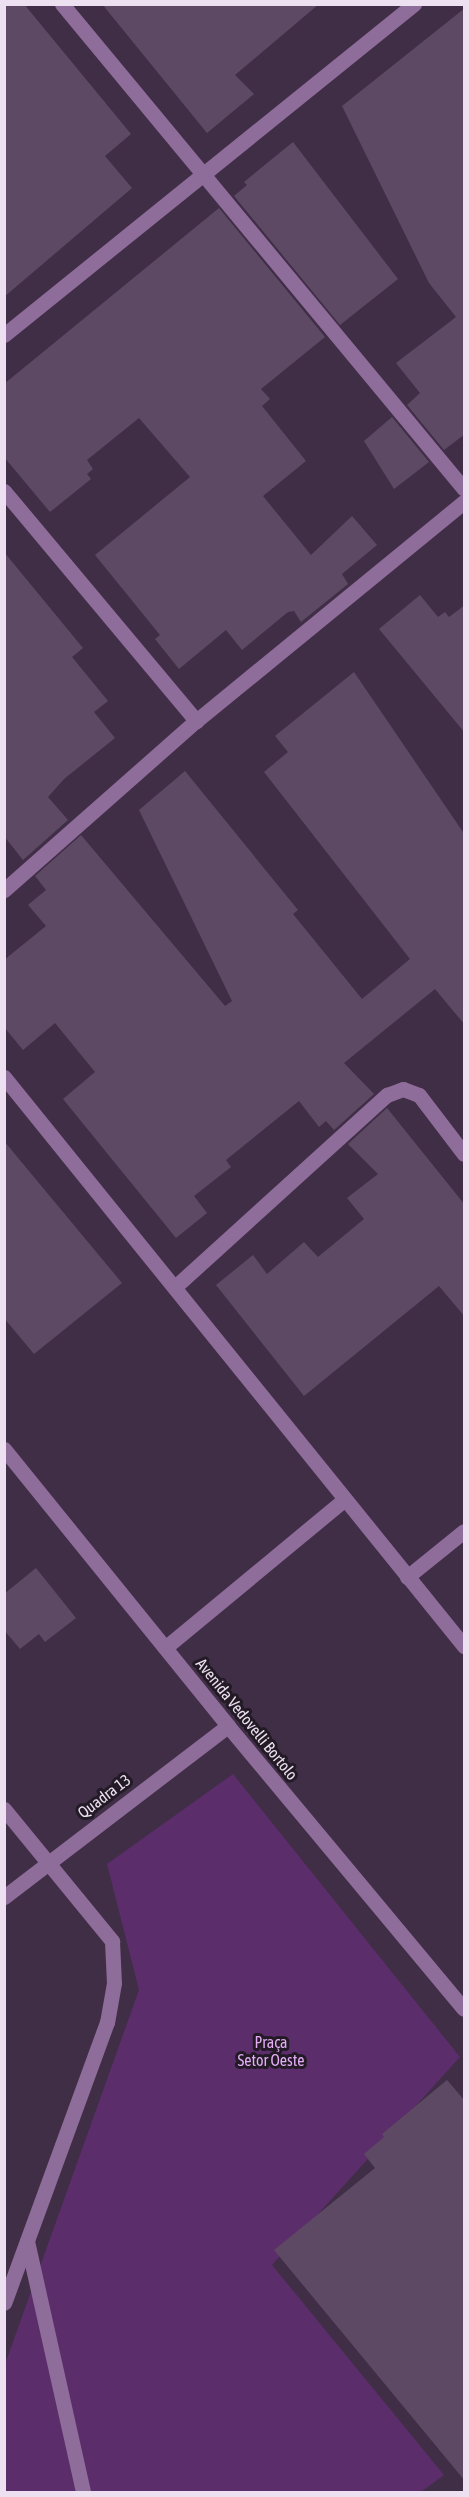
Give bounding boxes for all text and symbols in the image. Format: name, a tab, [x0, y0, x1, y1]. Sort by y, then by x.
street label: Avenida Vedovelli Bortolo	[192, 1654, 302, 1784]
street label: Quadra 13	[74, 1770, 134, 1822]
park label: Praça Setor Oeste	[238, 2032, 304, 2070]

